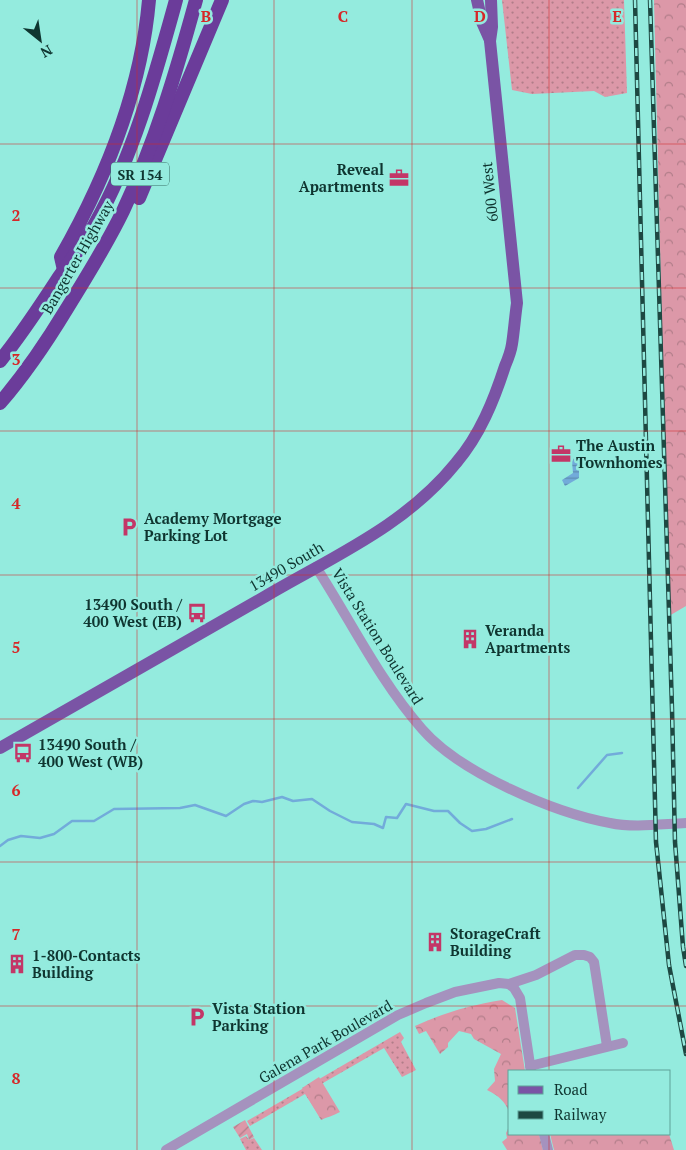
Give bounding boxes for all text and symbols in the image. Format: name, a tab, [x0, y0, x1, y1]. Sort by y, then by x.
text: B	[201, 5, 211, 27]
text: C	[338, 5, 348, 27]
text: D	[474, 5, 486, 27]
text: E	[612, 5, 622, 27]
north arrow	[15, 15, 65, 65]
text: N	[37, 41, 56, 63]
place label: Reveal Apartments	[299, 159, 384, 196]
street label: 600 West	[476, 161, 502, 223]
road number: SR 154	[111, 162, 169, 185]
office icon: Reveal Apartments	[388, 167, 410, 189]
street label: Bangerter Highway	[36, 196, 118, 317]
text: 2	[11, 204, 21, 226]
text: 3	[11, 348, 21, 370]
place label: The Austin Townhomes	[576, 435, 663, 472]
office icon: The Austin Townhomes	[550, 443, 572, 465]
text: 4	[11, 492, 21, 514]
place label: Academy Mortgage Parking Lot	[144, 508, 282, 545]
parking icon: Academy Mortgage Parking Lot	[118, 516, 140, 538]
street label: 13490 South	[245, 537, 327, 595]
street label: Vista Station Boulevard	[328, 564, 428, 708]
place label: 13490 South / 400 West (EB)	[83, 594, 183, 631]
bus stop icon: 13490 South / 400 West (EB)	[186, 602, 208, 624]
place label: Veranda Apartments	[485, 620, 570, 657]
building icon: Veranda Apartments	[459, 628, 481, 650]
text: 5	[11, 636, 21, 658]
place label: 13490 South / 400 West (WB)	[38, 734, 143, 771]
bus stop icon: 13490 South / 400 West (WB)	[12, 742, 34, 764]
text: 6	[11, 779, 21, 801]
text: 7	[11, 923, 21, 945]
place label: StorageCraft Building	[450, 923, 541, 960]
building icon: StorageCraft Building	[424, 931, 446, 953]
place label: 1-800-Contacts Building	[32, 945, 141, 982]
building icon: 1-800-Contacts Building	[6, 953, 28, 975]
street label: Galena Park Boulevard	[255, 995, 395, 1087]
place label: Vista Station Parking	[212, 998, 306, 1035]
parking icon: Vista Station Parking	[186, 1006, 208, 1028]
text: 8	[11, 1067, 21, 1089]
legend	[508, 1070, 671, 1135]
text: Road	[554, 1079, 587, 1099]
text: Railway	[554, 1104, 607, 1124]

